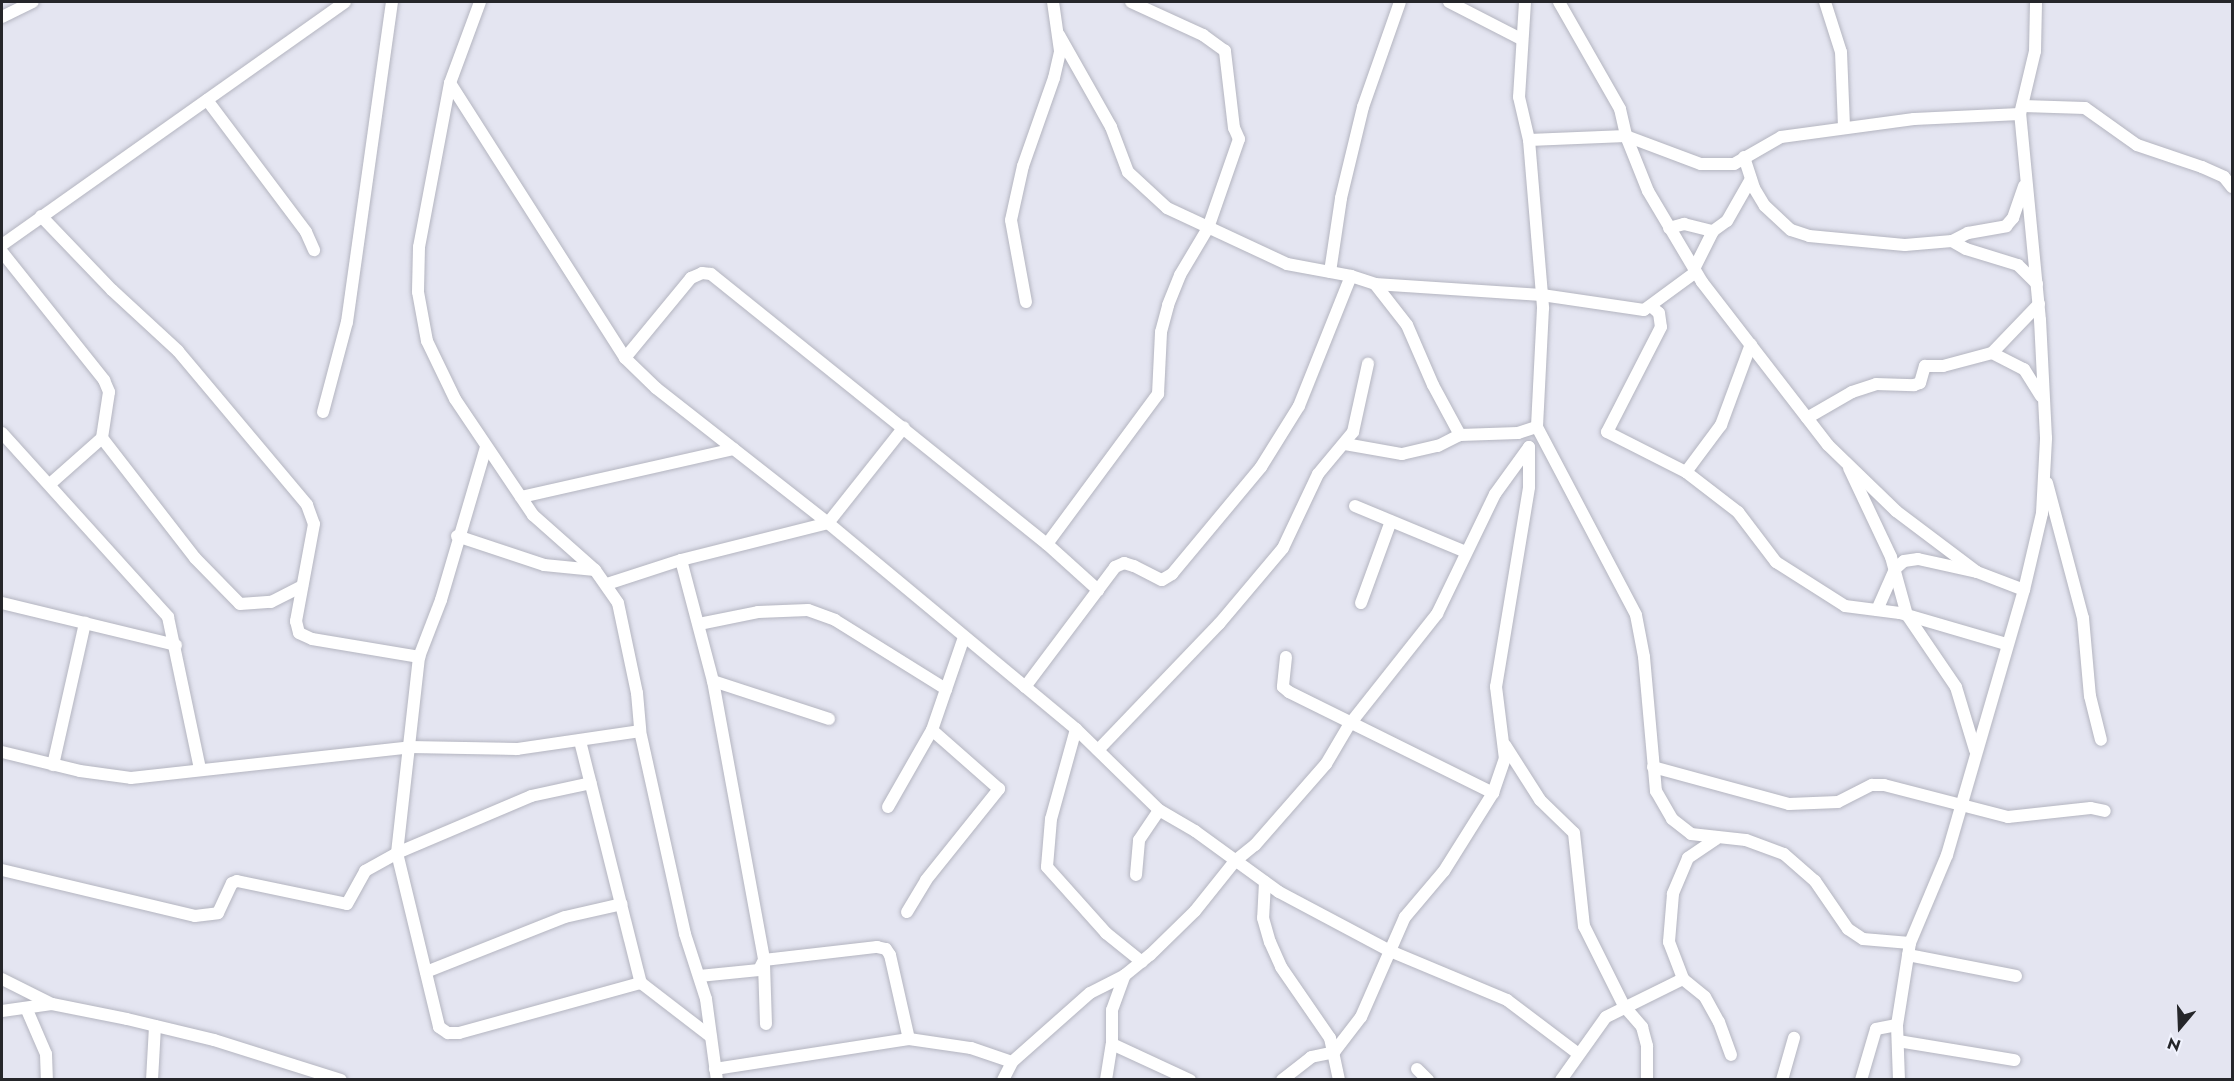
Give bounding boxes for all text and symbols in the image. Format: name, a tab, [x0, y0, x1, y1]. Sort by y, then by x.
north arrow	[2150, 997, 2210, 1057]
text: N	[2164, 1032, 2184, 1057]

